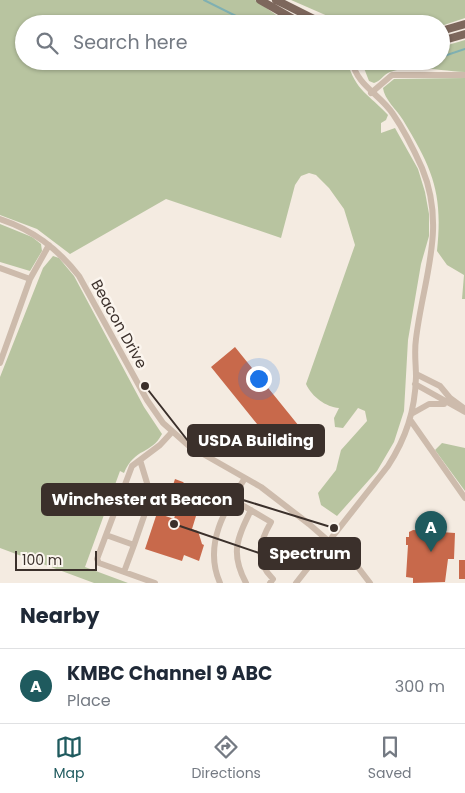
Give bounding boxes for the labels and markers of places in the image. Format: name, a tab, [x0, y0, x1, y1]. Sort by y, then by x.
callout: USDA Building	[188, 425, 324, 456]
callout: Winchester at Beacon	[42, 484, 243, 515]
pin: A	[415, 511, 447, 552]
callout: Spectrum	[259, 538, 360, 569]

